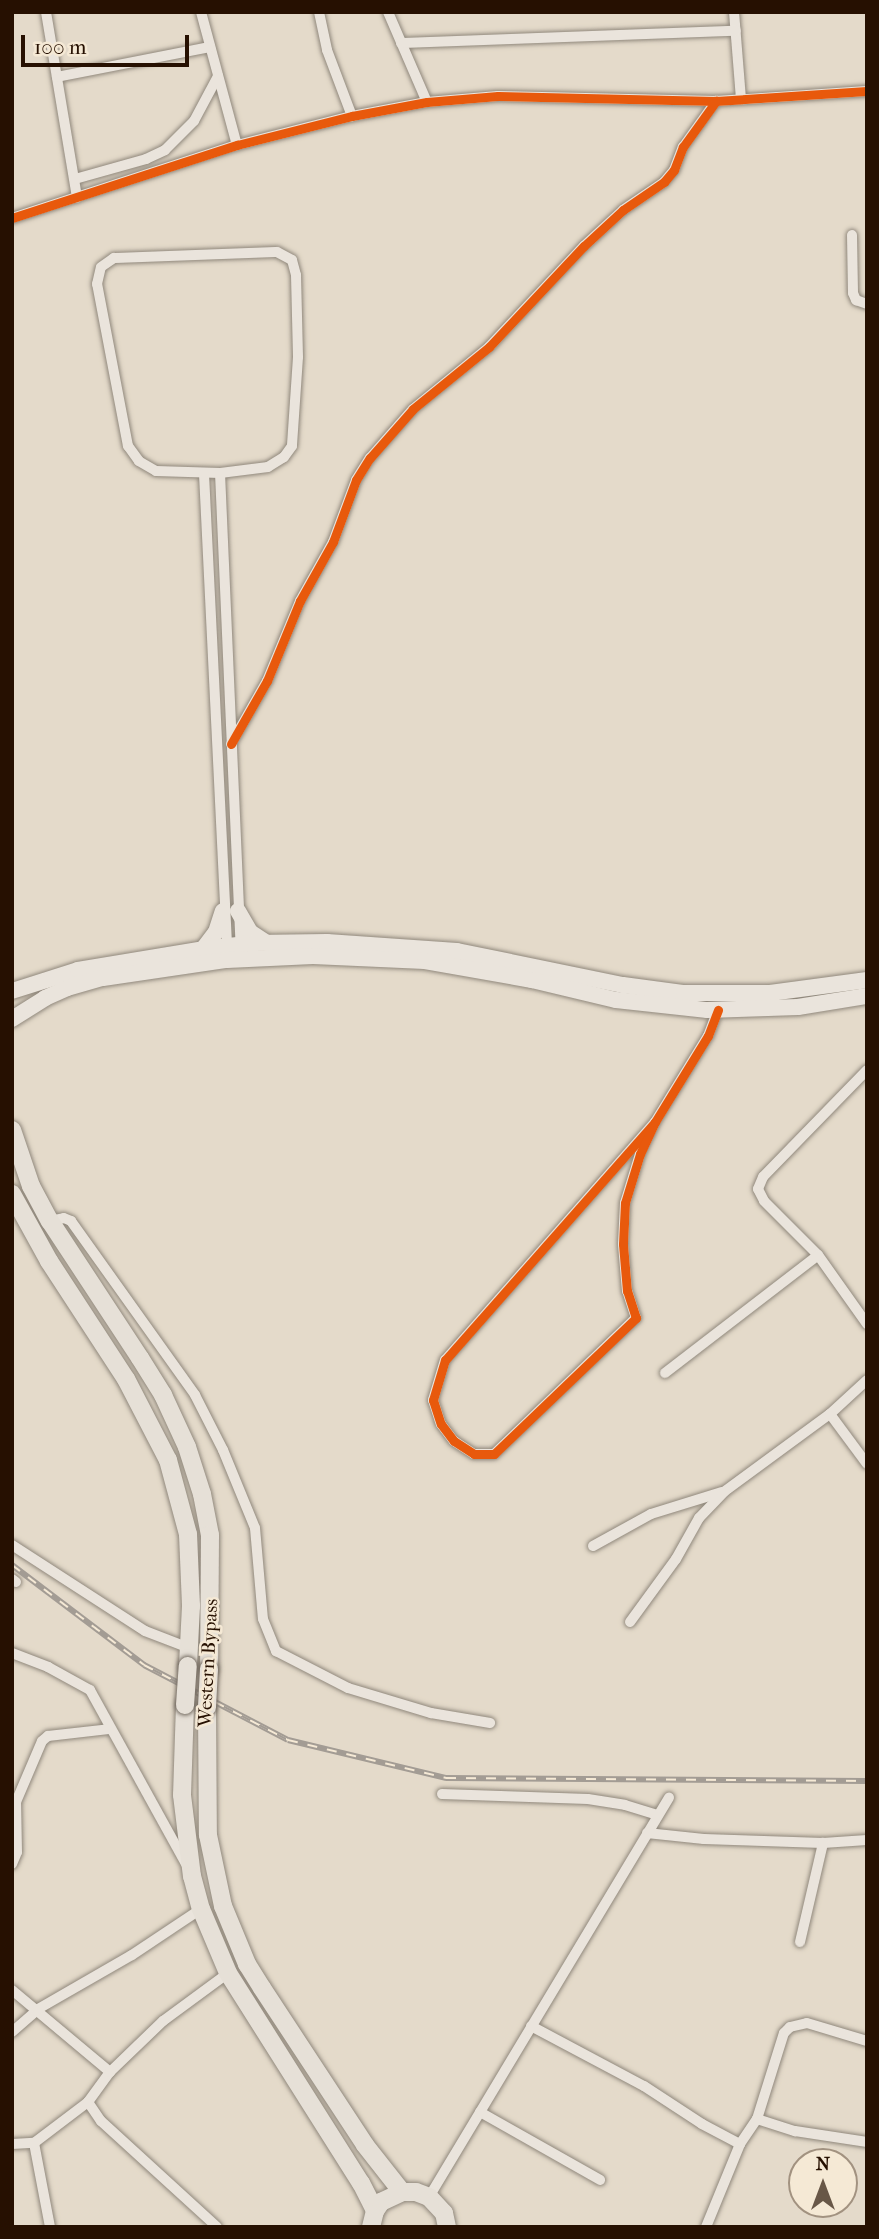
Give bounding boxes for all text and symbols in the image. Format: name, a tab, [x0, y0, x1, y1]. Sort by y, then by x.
scale bar	[24, 21, 192, 65]
text: 100 m	[34, 35, 87, 59]
street label: Western Bypass	[194, 1598, 224, 1728]
north arrow	[788, 2148, 858, 2218]
text: N	[816, 2153, 830, 2175]

